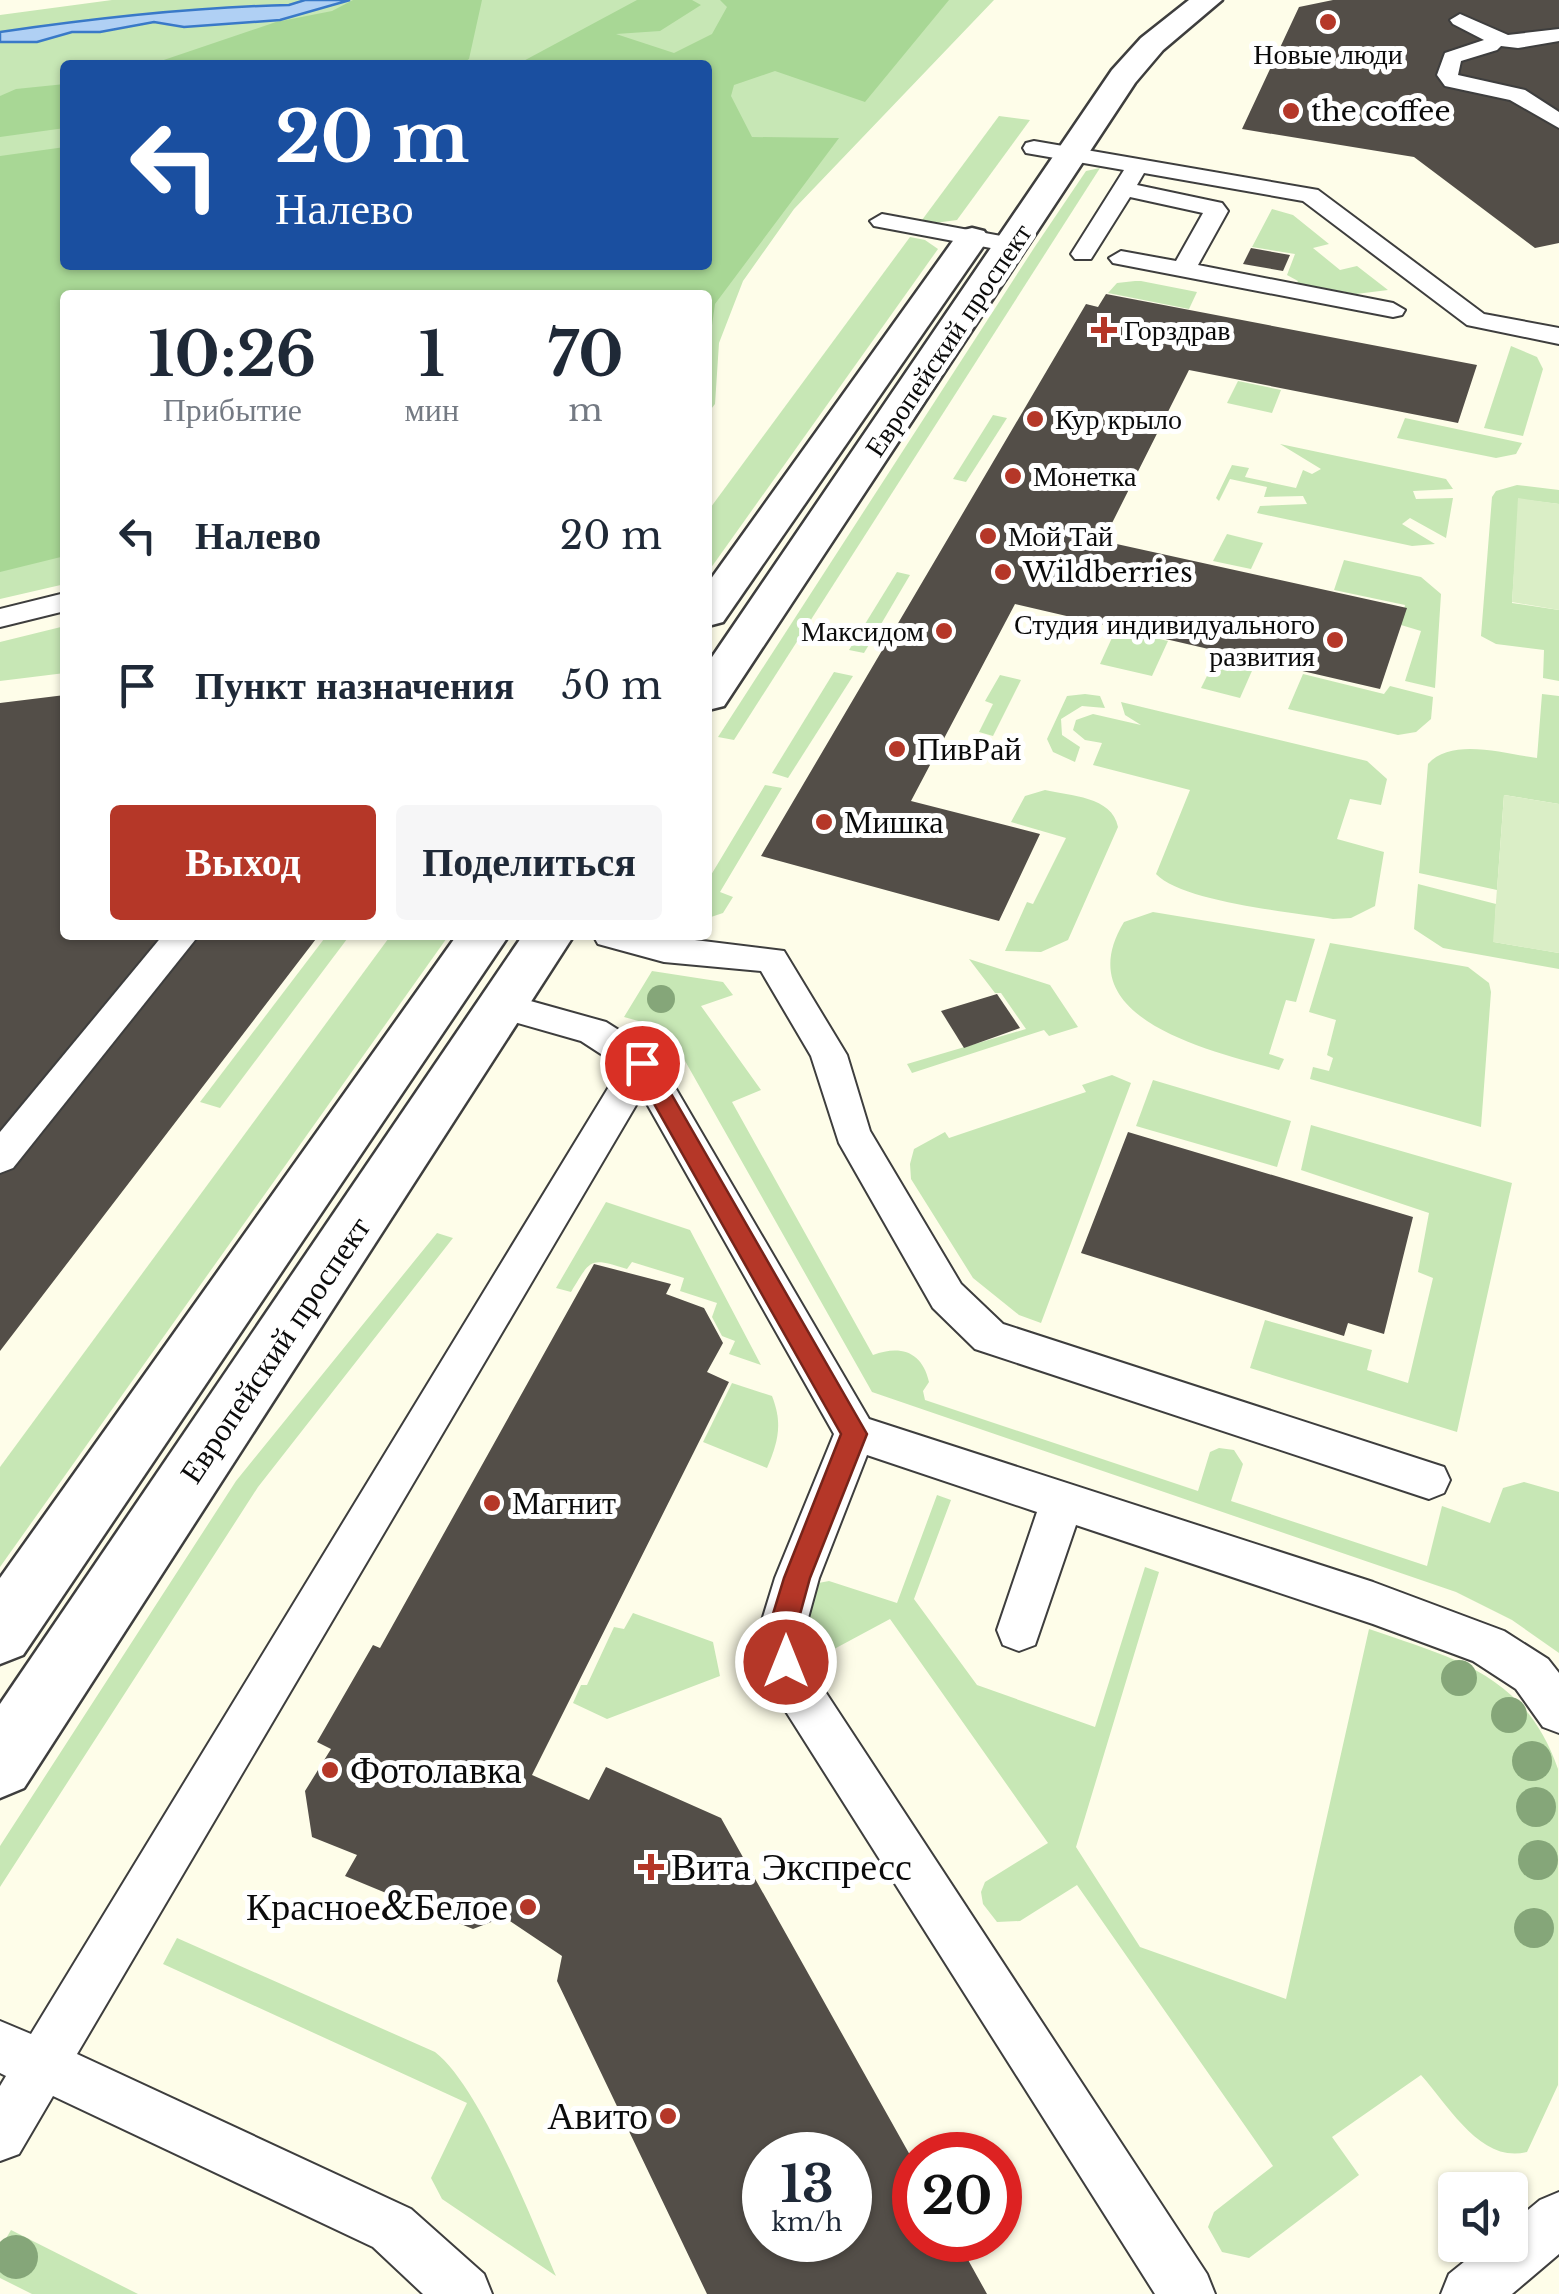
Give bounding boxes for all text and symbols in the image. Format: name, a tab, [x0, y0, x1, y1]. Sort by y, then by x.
marker: Новые люди	[1317, 11, 1339, 33]
place label: Новые люди	[1253, 37, 1403, 72]
text: 20 m	[275, 94, 469, 181]
place label: the coffee	[1311, 94, 1450, 129]
icon: left	[110, 100, 240, 230]
marker: the coffee	[1280, 100, 1302, 122]
text: Налево	[275, 180, 414, 236]
street label: Европейский проспект	[857, 217, 1039, 464]
place label: Горздрав	[1124, 313, 1231, 348]
text: 10:26	[148, 318, 316, 392]
text: 1	[419, 318, 445, 392]
text: 70	[547, 318, 624, 392]
marker: Горздрав	[1093, 319, 1115, 341]
text: Прибытие	[163, 390, 302, 430]
text: мин	[405, 390, 459, 430]
text: m	[568, 390, 603, 430]
place label: Кур крыло	[1055, 402, 1182, 437]
marker: Кур крыло	[1024, 408, 1046, 430]
place label: Монетка	[1033, 459, 1137, 494]
marker: Монетка	[1002, 465, 1024, 487]
icon: left	[110, 508, 165, 563]
text: Налево	[195, 512, 321, 559]
text: 20 m	[560, 512, 662, 559]
place label: Мой Тай	[1008, 519, 1113, 554]
marker: Мой Тай	[977, 525, 999, 547]
place label: Wildberries	[1022, 555, 1193, 590]
marker: Wildberries	[992, 561, 1014, 583]
place label: Студия индивидуального развития	[1014, 607, 1315, 674]
place label: Максидом	[801, 614, 924, 649]
marker: Максидом	[933, 620, 955, 642]
marker: Студия индивидуального развития	[1324, 629, 1346, 651]
icon: arrive	[110, 658, 165, 713]
text: Пункт назначения	[195, 662, 514, 709]
text: 50 m	[562, 662, 662, 709]
place label: ПивРай	[917, 729, 1021, 769]
marker: ПивРай	[886, 738, 908, 760]
place label: Мишка	[844, 802, 943, 842]
button: Выход	[110, 805, 376, 920]
button: Поделиться	[396, 805, 662, 920]
marker: Мишка	[813, 811, 835, 833]
pin	[600, 1021, 685, 1106]
icon: arrive	[615, 1036, 670, 1091]
street label: Европейский проспект	[171, 1209, 379, 1491]
place label: Магнит	[512, 1483, 616, 1523]
marker: Магнит	[481, 1492, 503, 1514]
position arrow	[734, 1610, 838, 1714]
place label: Фотолавка	[350, 1746, 522, 1793]
marker: Фотолавка	[319, 1759, 341, 1781]
place label: Вита Экспресс	[671, 1843, 912, 1890]
marker: Вита Экспресс	[640, 1856, 662, 1878]
place label: Красное&Белое	[246, 1883, 508, 1930]
marker: Красное&Белое	[517, 1896, 539, 1918]
place label: Авито	[547, 2092, 648, 2139]
marker: Авито	[657, 2105, 679, 2127]
speed limit sign: 20	[892, 2132, 1022, 2262]
text: 13	[780, 2153, 834, 2216]
map controls	[1438, 2172, 1528, 2262]
button: sound	[1438, 2172, 1528, 2262]
text: km/h	[772, 2207, 842, 2238]

